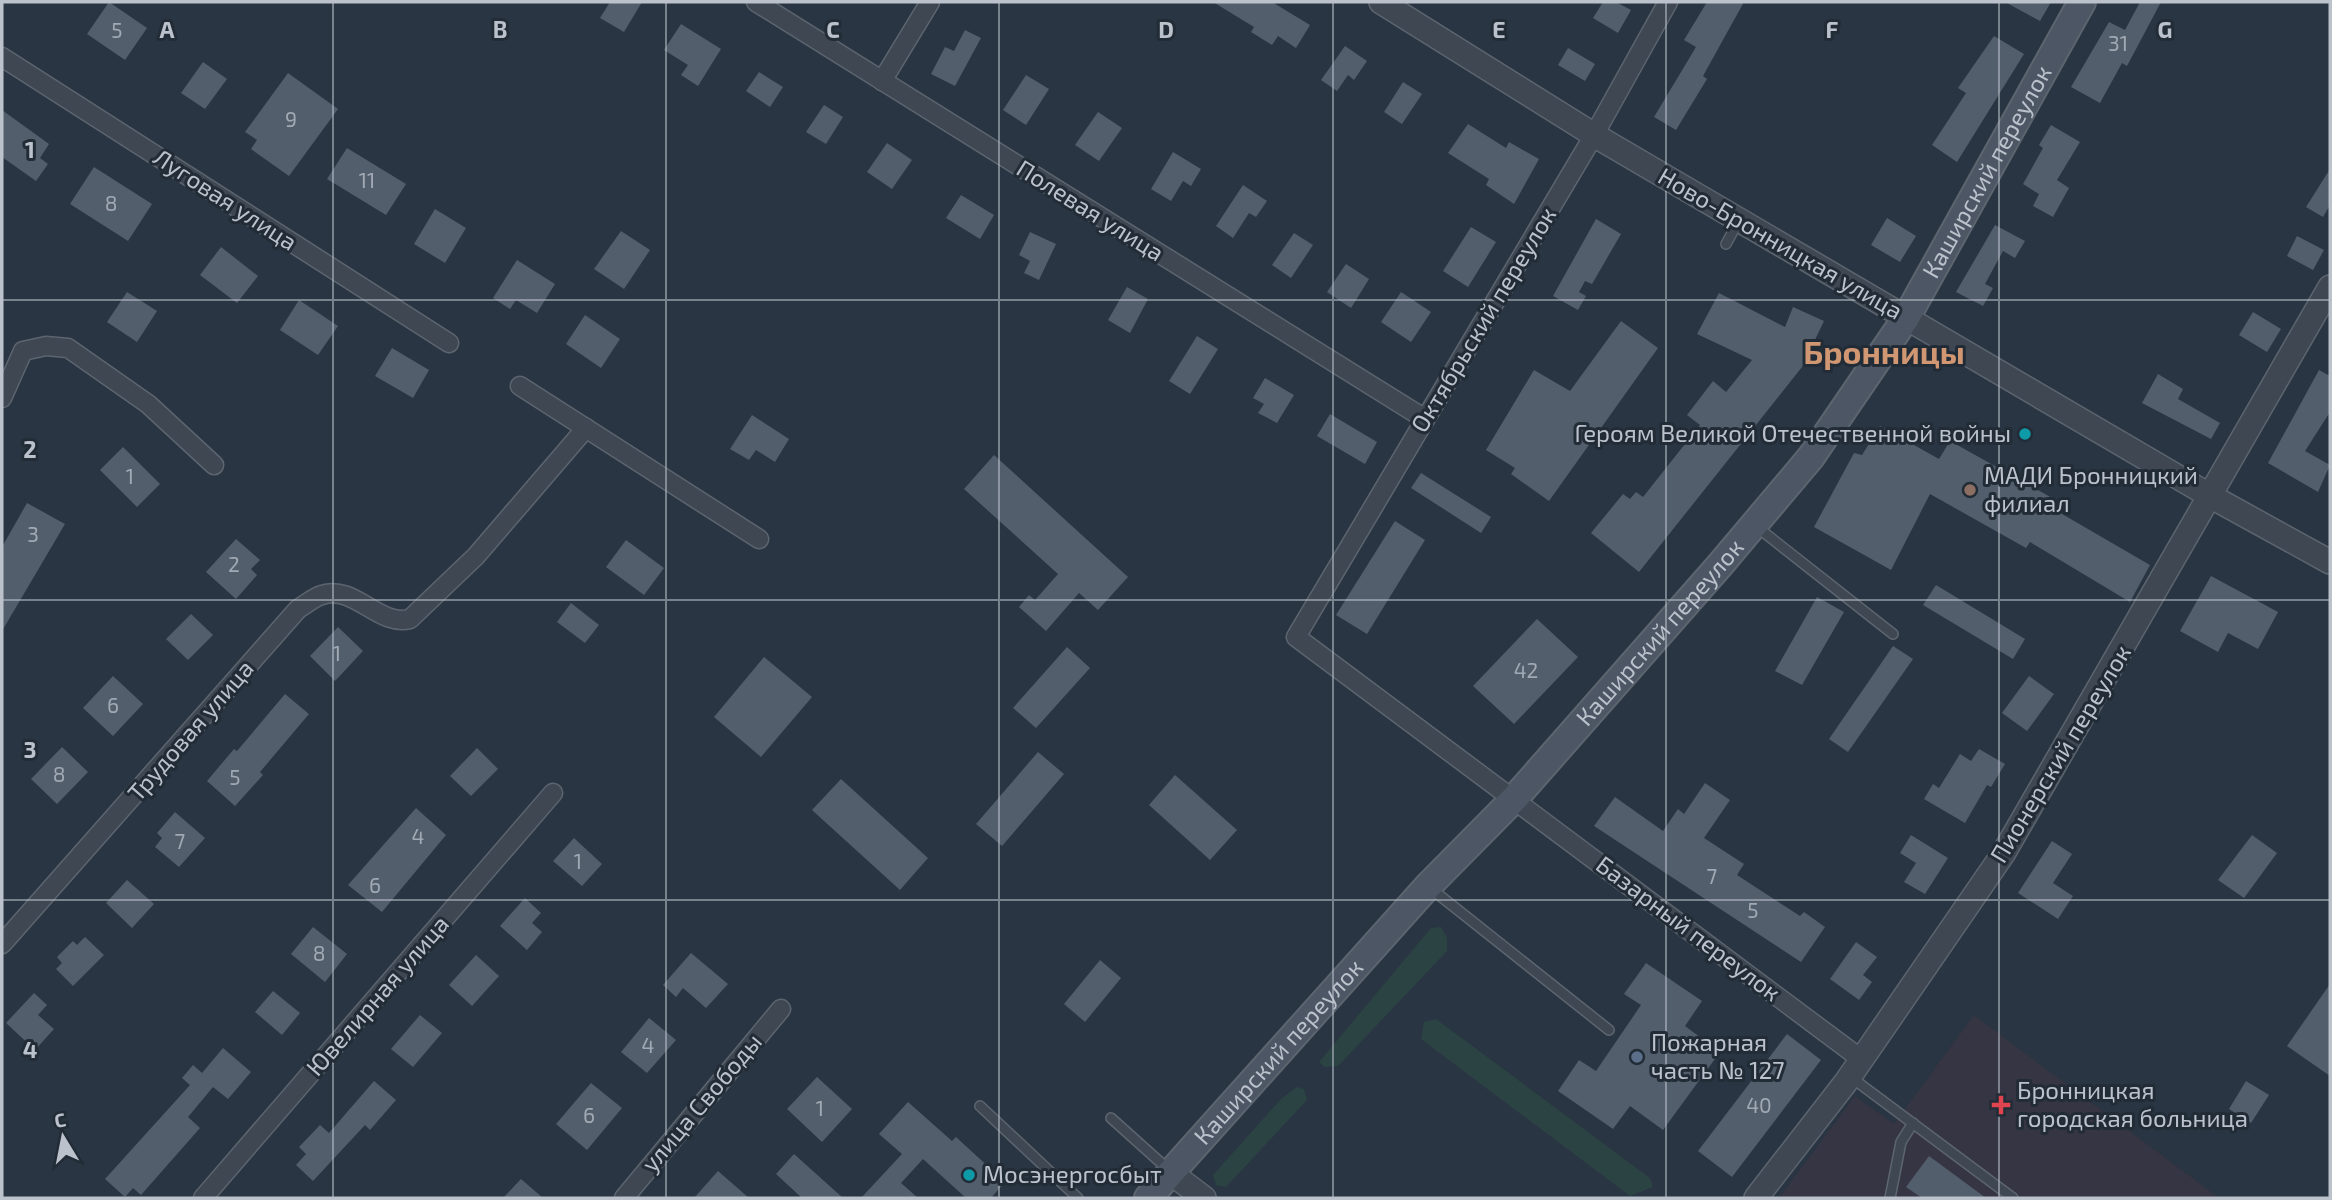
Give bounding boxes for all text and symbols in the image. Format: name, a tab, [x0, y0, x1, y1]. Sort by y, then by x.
text: A	[159, 15, 175, 43]
text: B	[493, 15, 507, 43]
text: C	[826, 15, 840, 43]
text: D	[1158, 15, 1174, 43]
text: E	[1492, 15, 1506, 43]
text: F	[1826, 15, 1839, 43]
text: G	[2158, 15, 2172, 43]
house number: 5	[111, 17, 123, 42]
house number: 31	[2108, 30, 2128, 55]
street label: Каширский переулок	[1915, 60, 2057, 283]
house number: 9	[285, 106, 297, 131]
text: 1	[25, 135, 35, 163]
street label: Луговая улица	[148, 142, 303, 257]
street label: Полевая улица	[1011, 153, 1170, 267]
street label: Ново-Бронницкая улица	[1653, 161, 1908, 325]
house number: 11	[359, 167, 375, 192]
house number: 8	[105, 190, 117, 215]
street label: Октябрьский переулок	[1404, 201, 1562, 438]
district label: Бронницы	[1803, 332, 1965, 370]
place label: Героям Великой Отечественной войны	[1575, 418, 2011, 447]
marker: Героям Великой Отечественной войны	[2017, 426, 2033, 442]
text: 2	[23, 435, 37, 463]
place label: МАДИ Бронницкий филиал	[1984, 460, 2198, 517]
house number: 1	[126, 463, 134, 488]
marker: МАДИ Бронницкий филиал	[1962, 482, 1978, 498]
house number: 3	[27, 521, 39, 546]
street label: Каширский переулок	[1569, 532, 1749, 731]
house number: 2	[228, 551, 240, 576]
street label: Пионерский переулок	[1983, 639, 2137, 868]
house number: 1	[333, 640, 341, 665]
street label: Трудовая улица	[121, 654, 260, 807]
house number: 42	[1514, 657, 1538, 682]
house number: 6	[107, 692, 119, 717]
text: 3	[23, 735, 37, 763]
house number: 8	[53, 761, 65, 786]
house number: 5	[229, 764, 241, 789]
house number: 4	[412, 823, 424, 848]
house number: 7	[175, 828, 186, 853]
house number: 1	[574, 848, 582, 873]
street label: Базарный переулок	[1590, 849, 1787, 1007]
house number: 7	[1707, 863, 1718, 888]
house number: 6	[369, 872, 381, 897]
house number: 5	[1747, 897, 1759, 922]
street label: Ювелирная улица	[299, 909, 455, 1082]
house number: 8	[313, 940, 325, 965]
street label: Каширский переулок	[1187, 952, 1369, 1150]
street label: улица Свободы	[635, 1027, 768, 1178]
place label: Пожарная часть № 127	[1651, 1027, 1785, 1084]
house number: 4	[642, 1032, 654, 1057]
text: 4	[23, 1035, 37, 1063]
marker: Пожарная часть № 127	[1629, 1049, 1645, 1065]
place label: Бронницкая городская больница	[2017, 1075, 2248, 1132]
house number: 40	[1746, 1092, 1772, 1117]
house number: 1	[816, 1095, 824, 1120]
marker: Бронницкая городская больница	[1991, 1095, 2011, 1115]
north arrow	[28, 1102, 98, 1172]
house number: 6	[583, 1102, 595, 1127]
text: С	[52, 1107, 67, 1132]
place label: Мосэнергосбыт	[983, 1159, 1162, 1188]
marker: Мосэнергосбыт	[961, 1167, 977, 1183]

